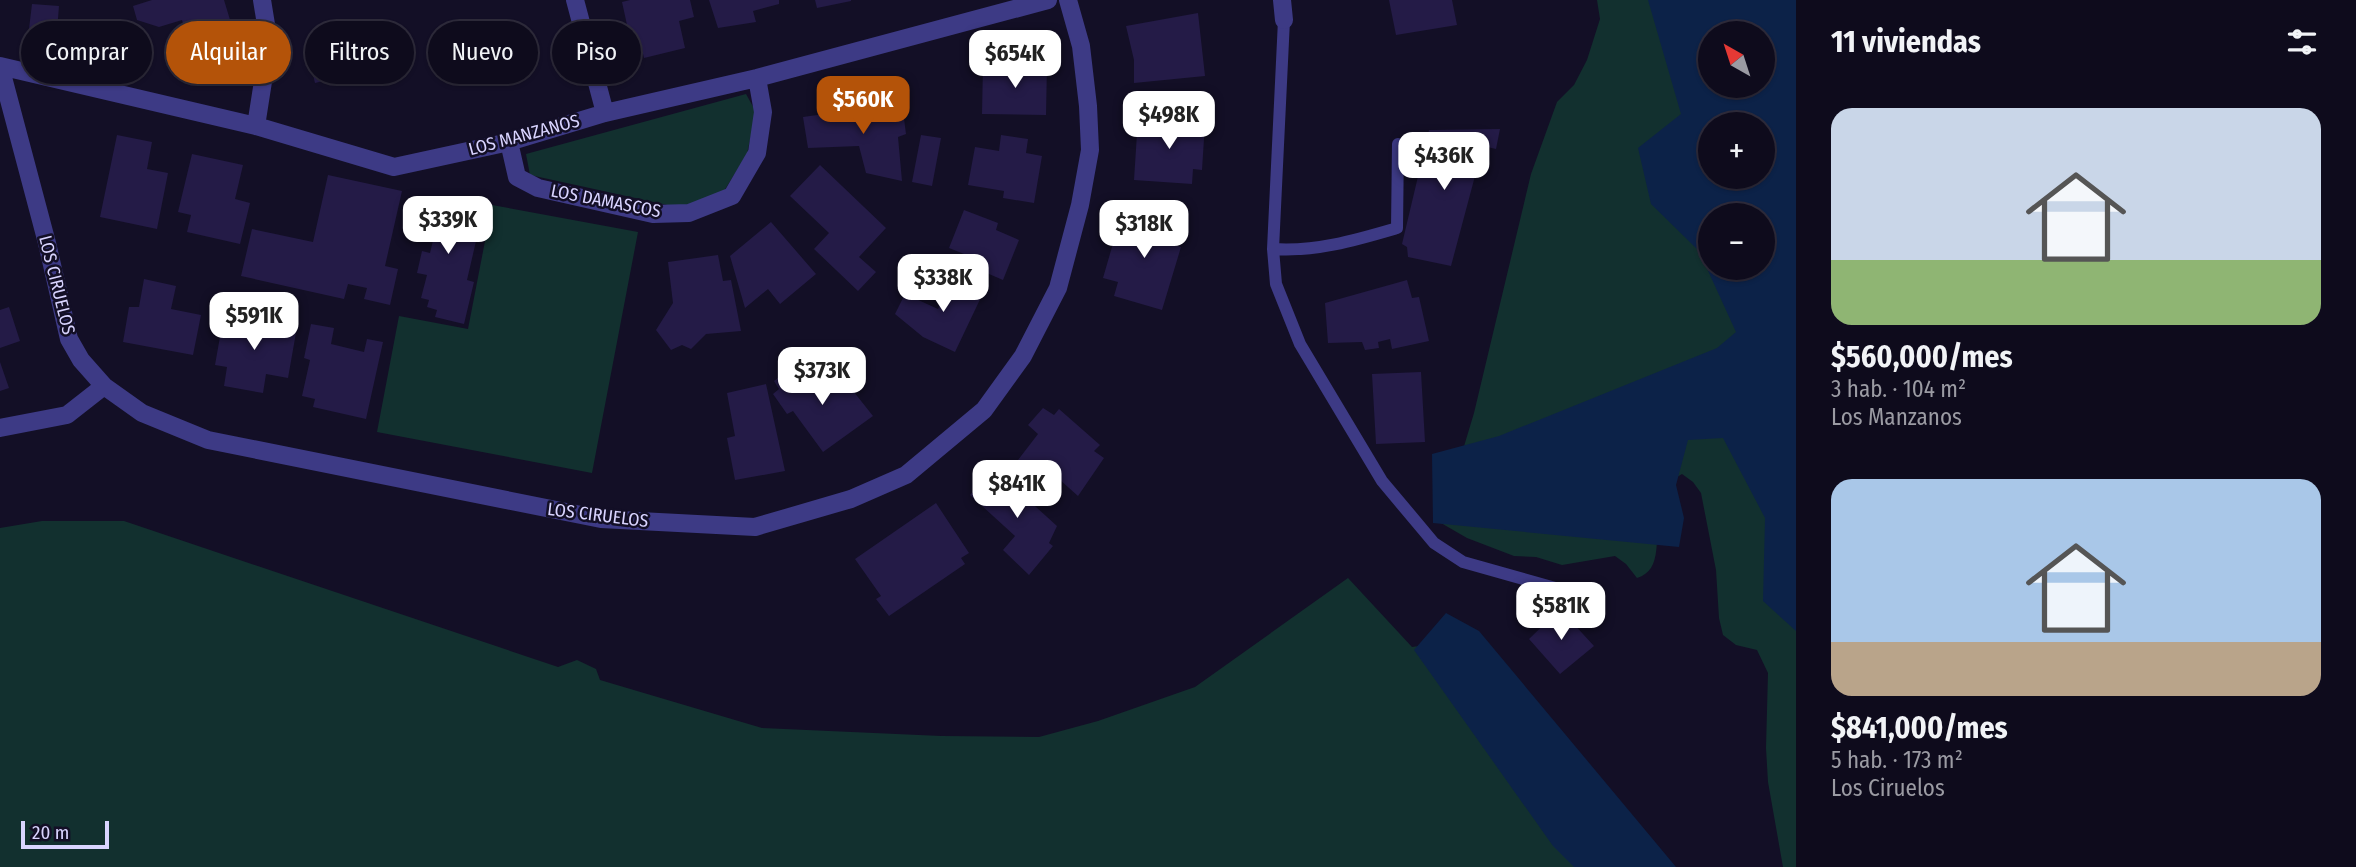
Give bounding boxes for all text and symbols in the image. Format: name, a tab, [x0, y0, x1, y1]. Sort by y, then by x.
chip: Comprar	[21, 21, 152, 84]
chip: Alquilar	[166, 21, 291, 84]
chip: Filtros	[305, 21, 414, 84]
chip: Nuevo	[428, 21, 538, 84]
chip: Piso	[552, 21, 641, 84]
north arrow	[1698, 21, 1774, 98]
map controls	[1698, 21, 1775, 280]
icon: filters	[2283, 23, 2321, 61]
text: 11 viviendas	[1831, 24, 1981, 60]
pin: $654K	[966, 31, 1064, 90]
text: $654K	[985, 39, 1045, 67]
pin: $560K	[814, 76, 912, 136]
text: $560K	[833, 85, 893, 113]
pin: $498K	[1120, 92, 1218, 151]
text: $498K	[1139, 100, 1199, 128]
street label: LOS MANZANOS	[466, 110, 582, 160]
button: +	[1698, 112, 1775, 189]
pin: $436K	[1395, 132, 1493, 192]
text: $436K	[1414, 141, 1474, 169]
icon: home	[2013, 154, 2139, 280]
street label: LOS DAMASCOS	[549, 180, 663, 222]
pin: $339K	[399, 196, 497, 256]
pin: $318K	[1095, 201, 1193, 260]
button: −	[1698, 203, 1775, 280]
text: $339K	[419, 205, 477, 233]
text: $318K	[1115, 209, 1173, 237]
street label: LOS CIRUELOS	[34, 233, 80, 337]
pin: $338K	[894, 254, 992, 314]
text: $338K	[914, 263, 972, 291]
pin: $591K	[205, 292, 303, 352]
text: $591K	[225, 301, 283, 329]
text: $560,000/mes	[1831, 339, 2013, 375]
pin: $373K	[773, 348, 871, 407]
text: $373K	[794, 356, 850, 384]
text: 3 hab. · 104 m²	[1831, 375, 1966, 403]
text: Los Manzanos	[1831, 403, 1962, 431]
pin: $841K	[968, 461, 1066, 520]
text: $841K	[989, 469, 1045, 497]
street label: LOS CIRUELOS	[546, 498, 650, 532]
icon: home	[2013, 525, 2139, 651]
pin: $581K	[1512, 582, 1610, 642]
text: $581K	[1532, 591, 1590, 619]
text: $841,000/mes	[1831, 710, 2008, 746]
text: 5 hab. · 173 m²	[1831, 746, 1963, 774]
text: Los Ciruelos	[1831, 774, 1945, 802]
scale bar	[21, 818, 108, 850]
text: 20 m	[32, 821, 69, 844]

